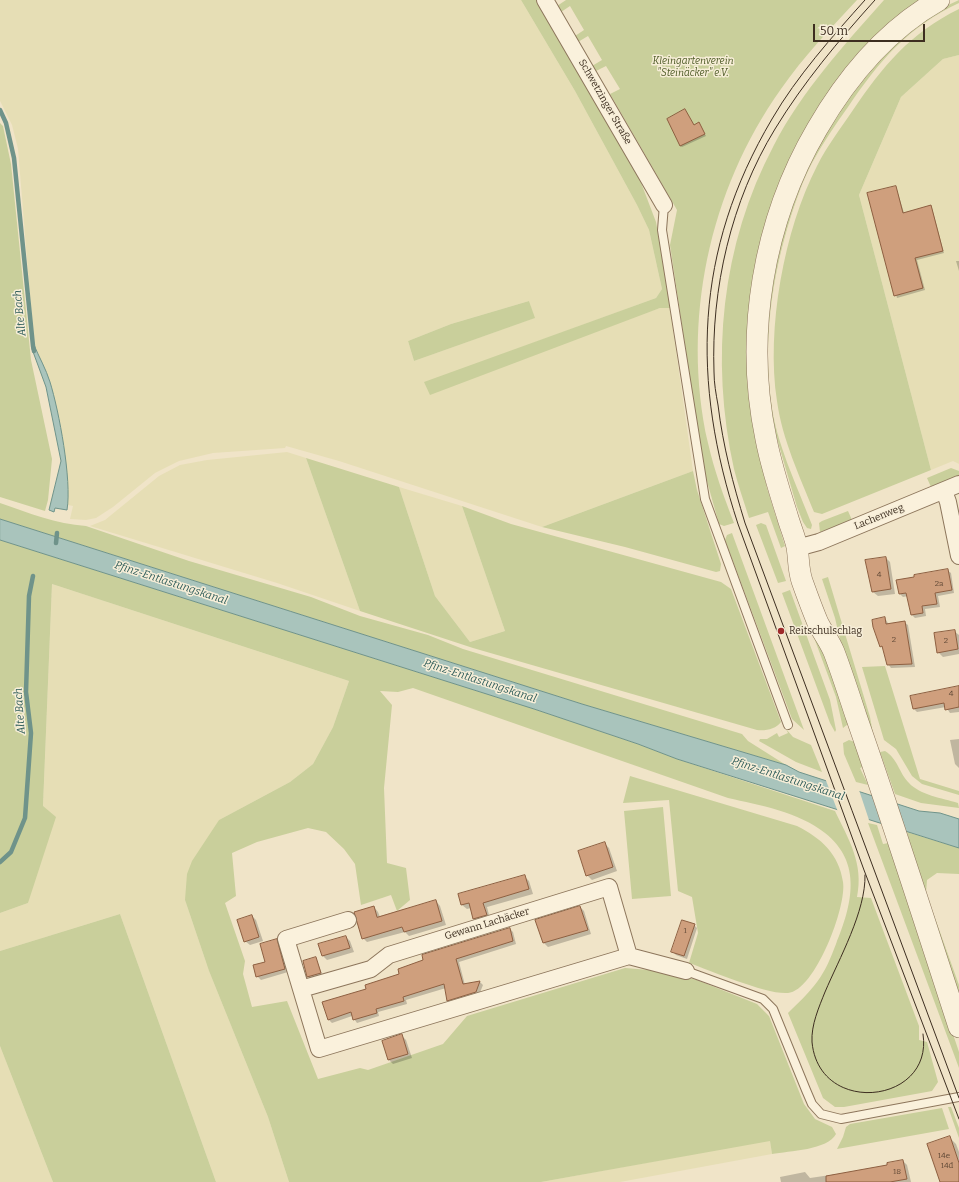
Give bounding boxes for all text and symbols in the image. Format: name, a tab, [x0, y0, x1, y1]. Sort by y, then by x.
scale bar	[815, 16, 927, 42]
text: 50 m	[820, 24, 848, 38]
park label: Kleingartenverein "Steinäcker" e.V.	[652, 55, 734, 78]
street label: Schwetzinger Straße	[576, 57, 634, 147]
water label: Alte Bach	[11, 289, 29, 337]
street label: Lachenweg	[852, 502, 906, 532]
water label: Pfinz-Entlastungskanal	[113, 559, 229, 607]
house number: 4	[877, 570, 881, 580]
house number: 2a	[935, 579, 943, 589]
place label: Reitschulschlag	[789, 625, 862, 637]
marker: Reitschulschlag	[776, 626, 786, 636]
house number: 2	[892, 635, 896, 645]
house number: 2	[944, 636, 948, 646]
water label: Pfinz-Entlastungskanal	[422, 657, 538, 705]
water label: Alte Bach	[12, 687, 28, 735]
house number: 4	[949, 689, 953, 699]
water label: Pfinz-Entlastungskanal	[730, 755, 846, 803]
street label: Gewann Lachäcker	[443, 905, 531, 943]
house number: 1	[683, 926, 687, 936]
house number: 14e	[938, 1151, 950, 1161]
house number: 14d	[941, 1161, 953, 1171]
house number: 18	[893, 1167, 901, 1177]

